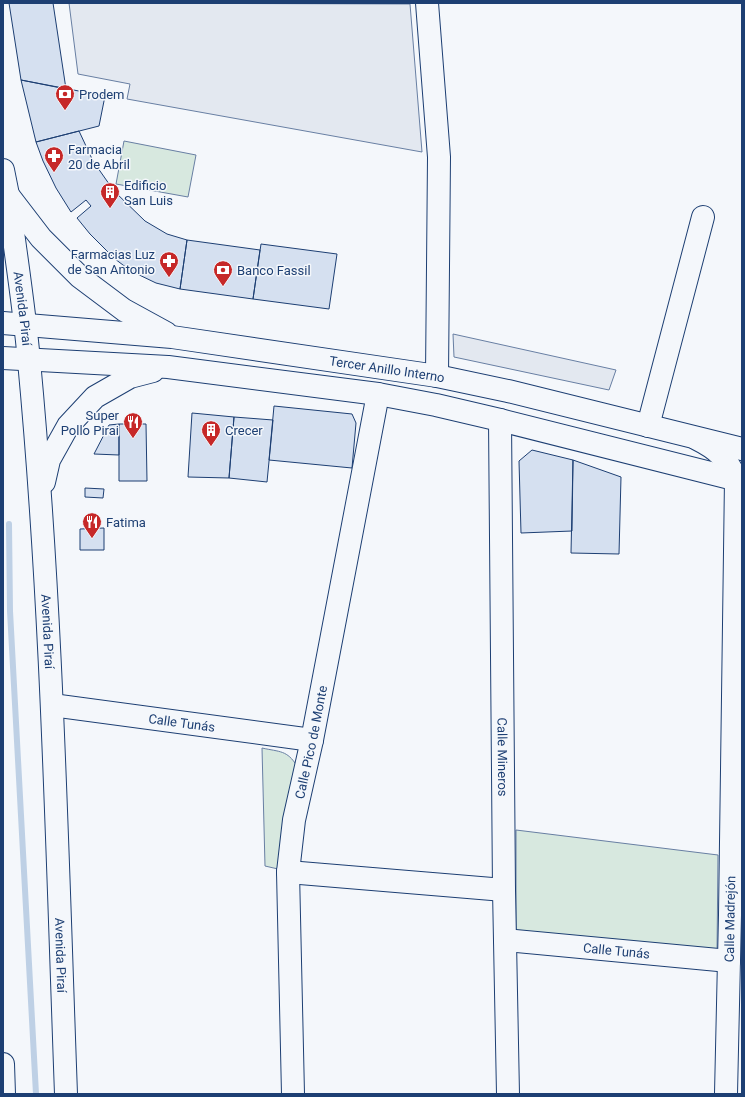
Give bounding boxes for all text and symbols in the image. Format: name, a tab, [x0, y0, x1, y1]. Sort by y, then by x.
bank icon: Prodem	[54, 83, 76, 111]
place label: Prodem	[79, 87, 125, 102]
place label: Farmacia 20 de Abril	[68, 142, 130, 172]
pharmacy icon: Farmacia 20 de Abril	[43, 145, 65, 173]
place label: Edificio San Luis	[124, 178, 173, 208]
building icon: Edificio San Luis	[99, 181, 121, 209]
place label: Farmacias Luz de San Antonio	[67, 247, 156, 277]
pharmacy icon: Farmacias Luz de San Antonio	[158, 250, 180, 278]
bank icon: Banco Fassil	[212, 259, 234, 287]
place label: Banco Fassil	[237, 263, 311, 278]
street label: Avenida Piraí	[11, 270, 35, 347]
street label: Tercer Anillo Interno	[328, 353, 446, 385]
place label: Super Pollo Pirai	[61, 408, 120, 438]
restaurant icon: Super Pollo Pirai	[122, 411, 144, 439]
building icon: Crecer	[200, 419, 222, 447]
place label: Crecer	[225, 423, 263, 438]
restaurant icon: Fatima	[81, 511, 103, 539]
place label: Fatima	[106, 515, 146, 530]
street label: Avenida Piraí	[39, 594, 58, 670]
street label: Calle Pico de Monte	[291, 684, 330, 800]
street label: Calle Tunás	[148, 711, 216, 734]
street label: Calle Mineros	[495, 717, 511, 797]
street label: Calle Madrejón	[722, 876, 738, 962]
street label: Avenida Piraí	[52, 917, 70, 994]
street label: Calle Tunás	[582, 940, 651, 961]

